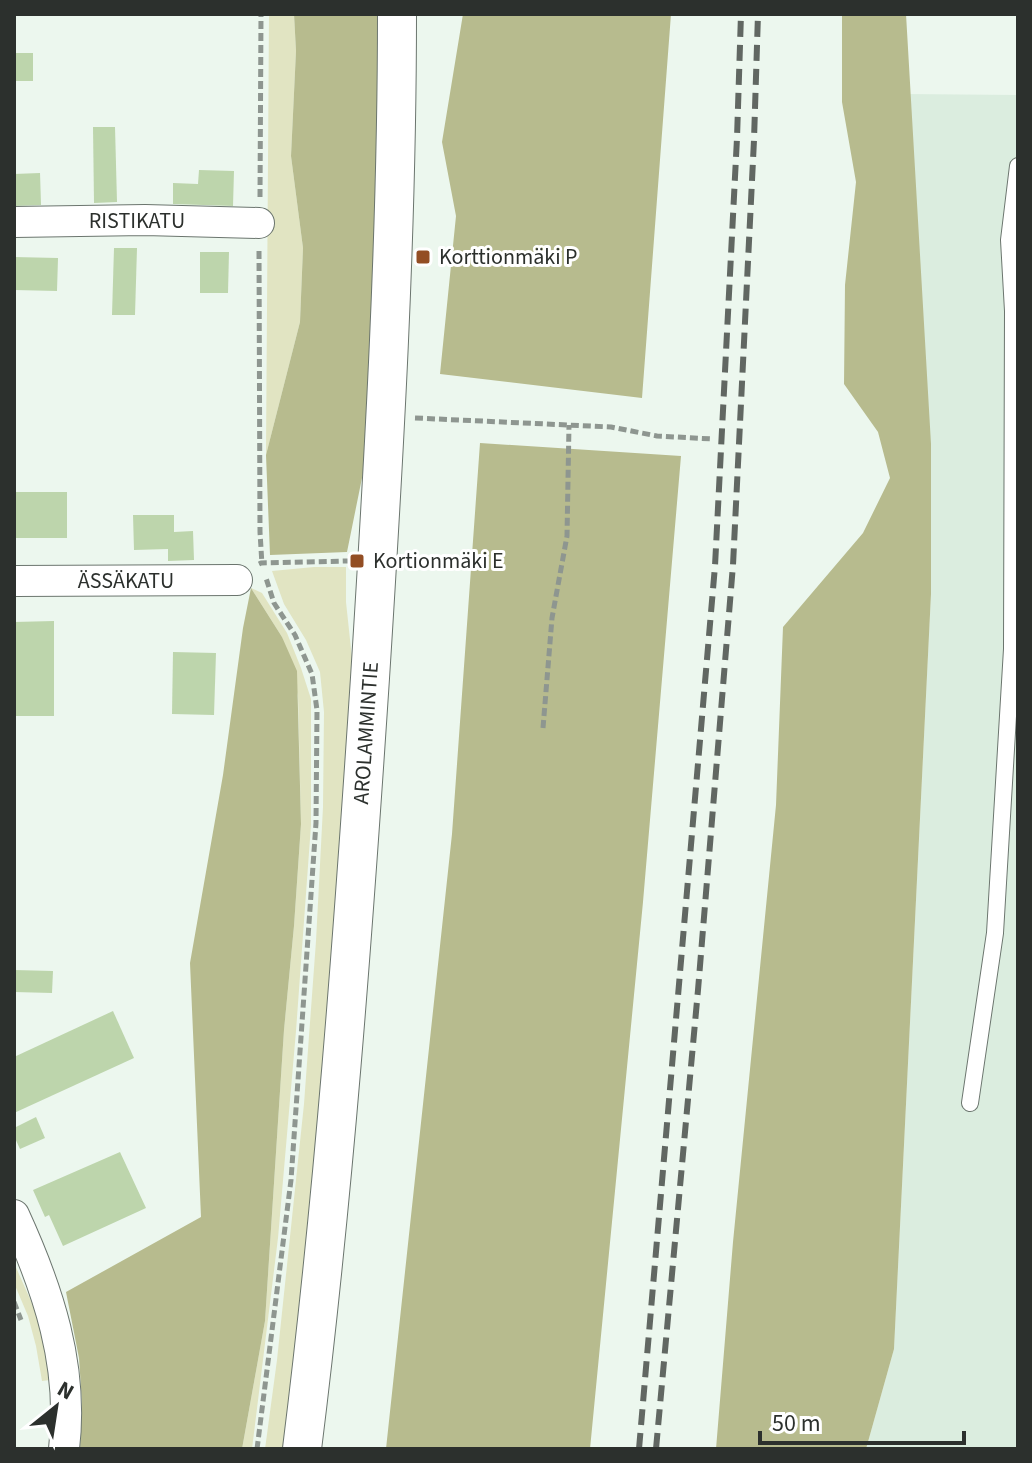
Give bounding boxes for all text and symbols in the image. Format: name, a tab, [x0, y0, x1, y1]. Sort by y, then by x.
street label: RISTIKATU	[89, 205, 185, 237]
place label: Korttionmäki P	[439, 241, 577, 273]
marker: Korttionmäki P	[414, 248, 432, 266]
place label: Kortionmäki E	[373, 545, 504, 577]
marker: Kortionmäki E	[348, 552, 366, 570]
street label: ÄSSÄKATU	[78, 565, 174, 597]
street label: AROLAMMINTIE	[345, 661, 387, 805]
north arrow	[16, 1367, 96, 1447]
text: N	[51, 1373, 80, 1408]
scale bar	[760, 1395, 964, 1445]
text: 50 m	[772, 1406, 821, 1441]

